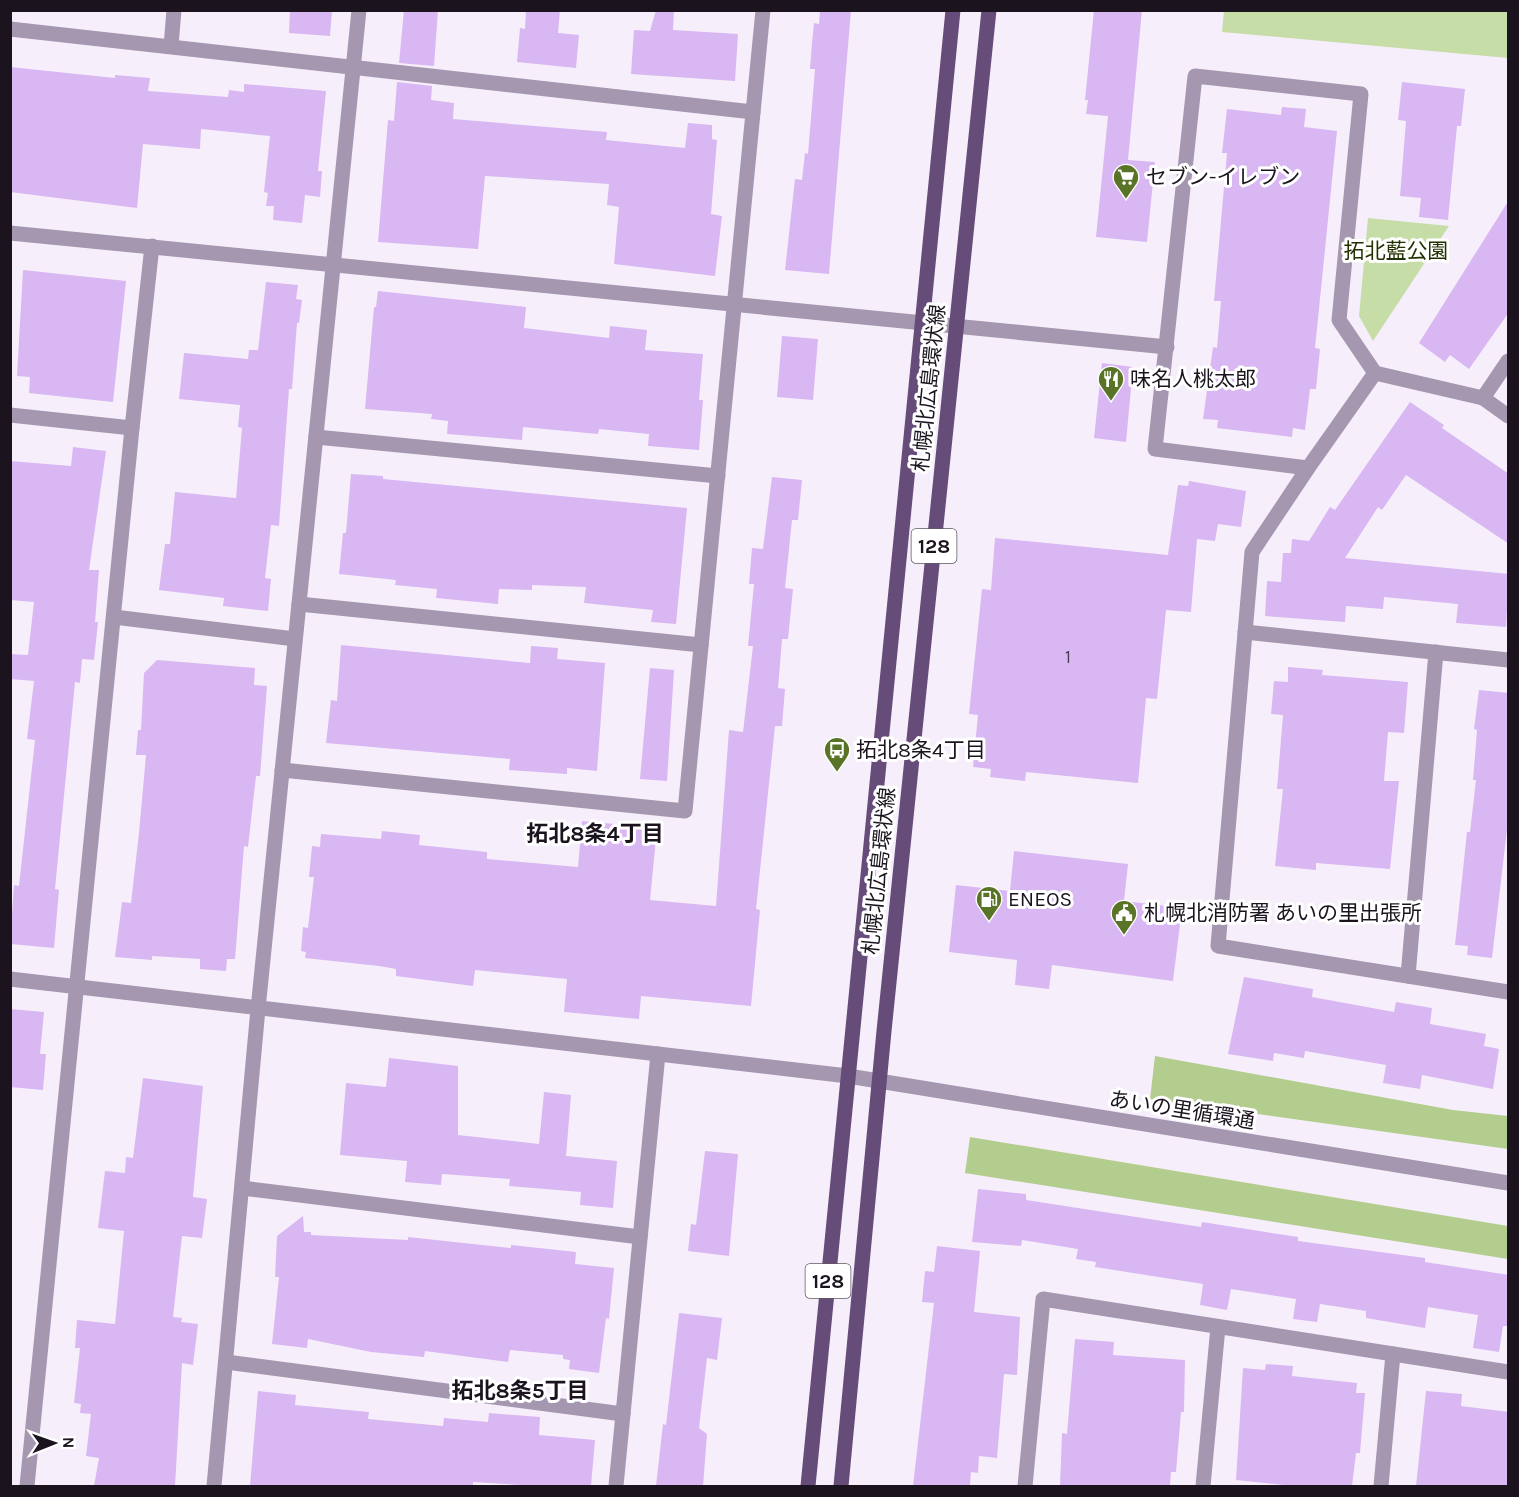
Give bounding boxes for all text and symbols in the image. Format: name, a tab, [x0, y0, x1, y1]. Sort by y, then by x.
supermarket icon: セブン-イレブン	[1111, 162, 1141, 200]
place label: セブン-イレブン	[1146, 165, 1300, 189]
park label: 拓北藍公園	[1344, 239, 1449, 263]
street label: 札幌北広島環状線	[908, 303, 950, 473]
restaurant icon: 味名人桃太郎	[1096, 364, 1126, 402]
place label: 味名人桃太郎	[1130, 367, 1256, 391]
road number: 128	[912, 529, 956, 563]
house number: 1	[1065, 646, 1071, 668]
bus stop icon: 拓北8条4丁目	[822, 735, 852, 773]
place label: 拓北8条4丁目	[856, 738, 986, 762]
street label: 札幌北広島環状線	[858, 786, 900, 956]
district label: 拓北8条4丁目	[526, 821, 664, 847]
fuel station icon: ENEOS	[974, 884, 1004, 922]
place label: ENEOS	[1008, 887, 1072, 911]
public building icon: 札幌北消防署 あいの里出張所	[1109, 898, 1139, 936]
place label: 札幌北消防署 あいの里出張所	[1144, 901, 1422, 925]
street label: あいの里循環通	[1108, 1087, 1256, 1133]
road number: 128	[806, 1264, 850, 1298]
district label: 拓北8条5丁目	[451, 1378, 589, 1404]
north arrow	[24, 1413, 84, 1473]
text: N	[59, 1437, 78, 1449]

